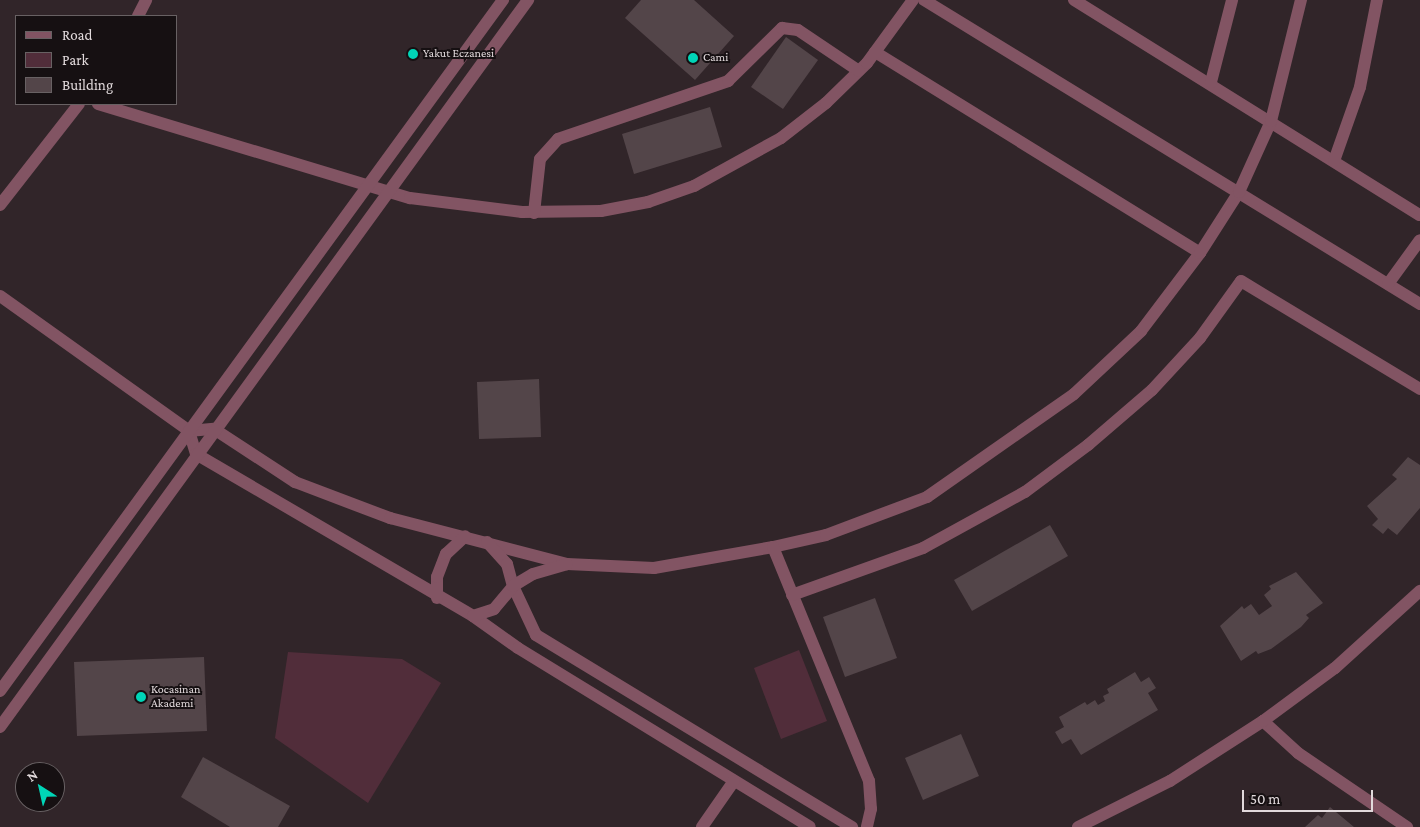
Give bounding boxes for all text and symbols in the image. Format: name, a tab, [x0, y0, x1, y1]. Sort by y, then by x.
legend	[15, 15, 178, 105]
text: Road	[62, 27, 92, 43]
place label: Yakut Eczanesi	[423, 47, 494, 61]
marker: Yakut Eczanesi	[407, 48, 419, 60]
place label: Cami	[703, 51, 728, 65]
text: Park	[62, 52, 89, 68]
marker: Cami	[687, 52, 699, 64]
text: Building	[62, 77, 113, 93]
place label: Kocasinan Akademi	[151, 683, 201, 711]
marker: Kocasinan Akademi	[135, 691, 147, 703]
north arrow	[15, 762, 65, 812]
text: N	[23, 766, 40, 785]
scale bar	[1245, 780, 1376, 812]
text: 50 m	[1250, 791, 1280, 807]

